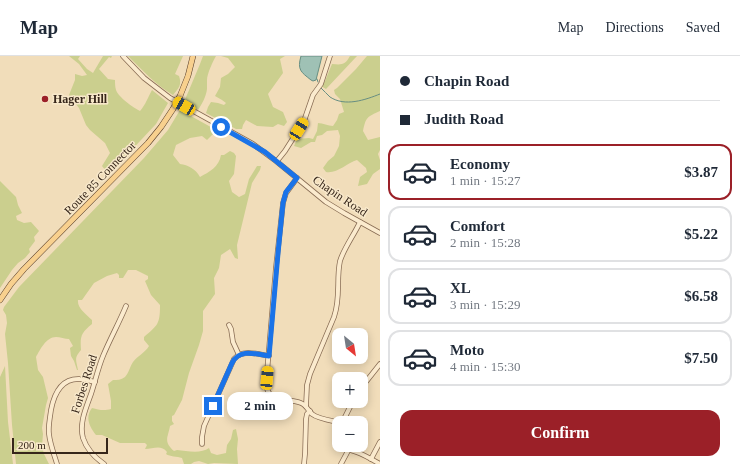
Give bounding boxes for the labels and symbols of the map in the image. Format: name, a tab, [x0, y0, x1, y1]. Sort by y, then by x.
place label: Hager Hill	[53, 92, 108, 106]
marker: Hager Hill	[40, 94, 50, 104]
car	[171, 95, 197, 117]
car	[288, 116, 310, 142]
route start	[212, 118, 230, 136]
street label: Route 85 Connector	[61, 138, 139, 218]
street label: Chapin Road	[310, 173, 370, 219]
north arrow	[332, 328, 368, 364]
street label: Forbes Road	[68, 353, 100, 415]
car	[260, 366, 274, 390]
callout: 2 min	[227, 392, 293, 420]
route end	[204, 397, 222, 415]
scale bar	[12, 436, 108, 455]

